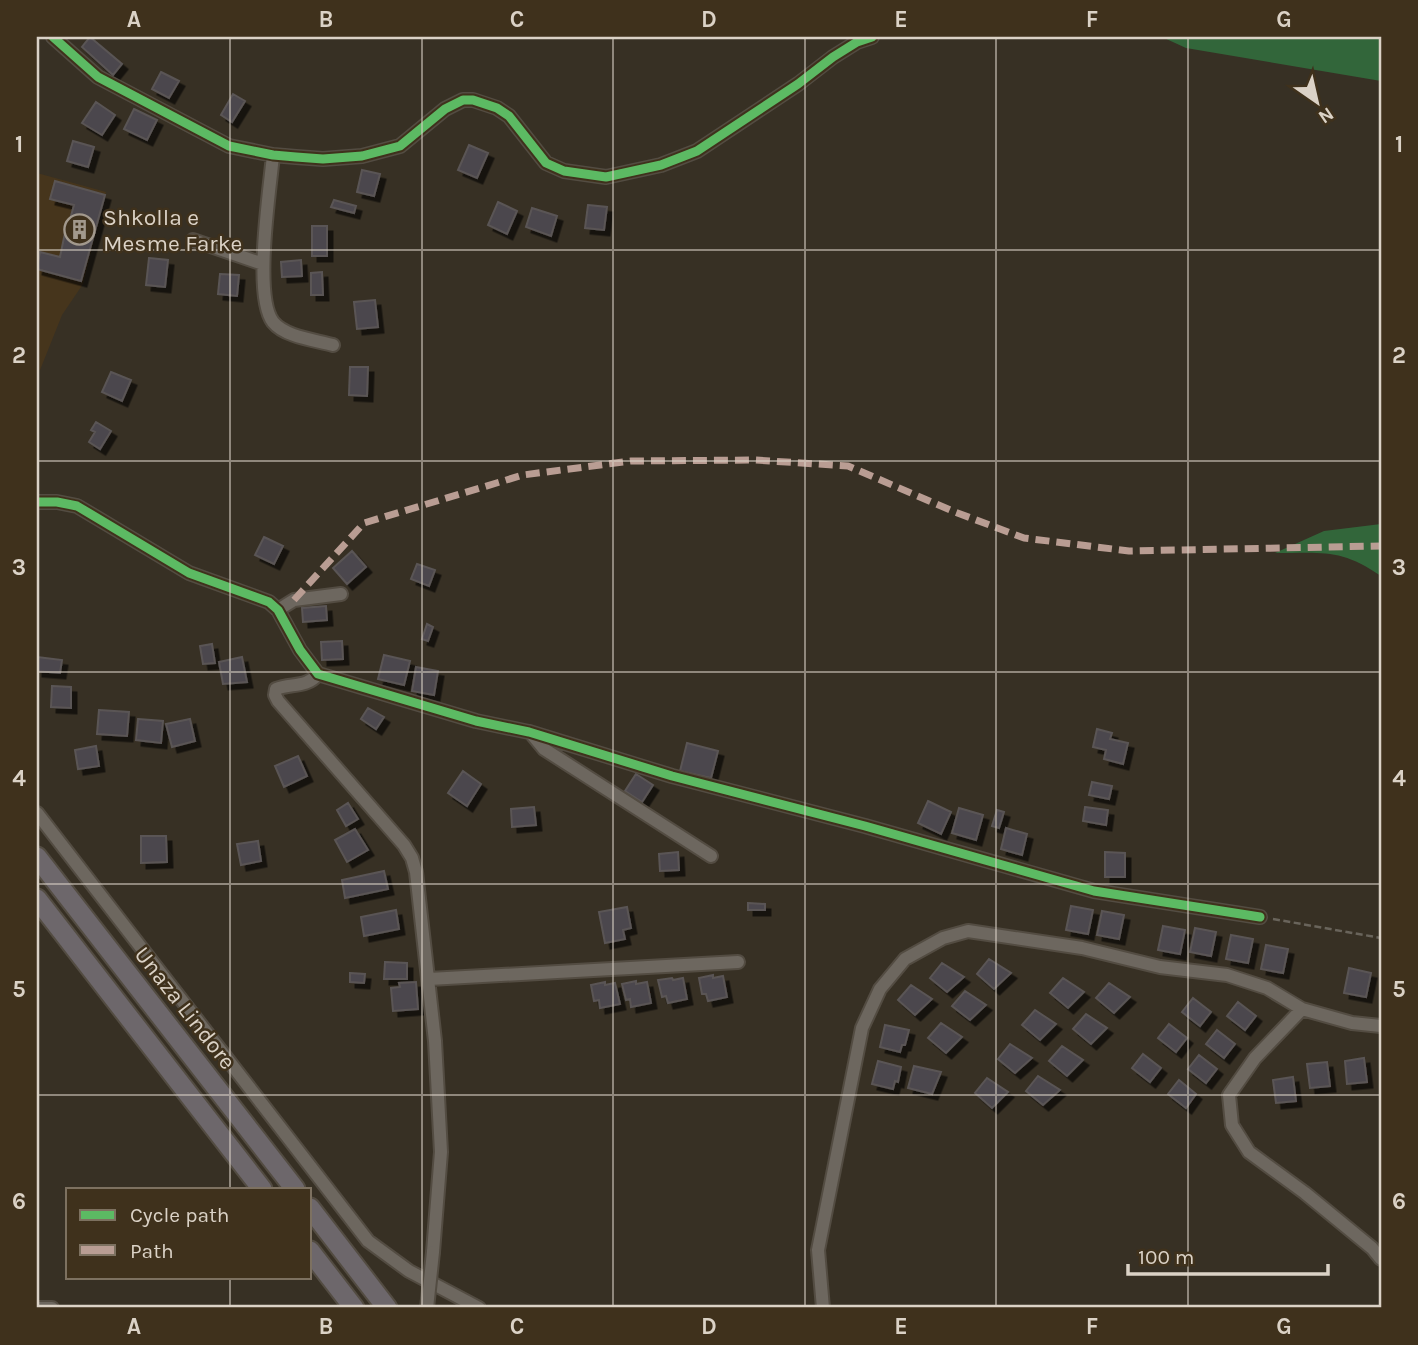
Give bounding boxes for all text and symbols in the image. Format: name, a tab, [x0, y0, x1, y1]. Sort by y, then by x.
text: A	[127, 6, 141, 33]
text: B	[319, 6, 333, 33]
text: C	[510, 6, 524, 33]
text: D	[701, 6, 717, 33]
text: E	[894, 6, 908, 33]
text: F	[1086, 6, 1098, 33]
text: G	[1276, 6, 1292, 33]
north arrow	[1282, 66, 1352, 136]
text: N	[1314, 102, 1338, 128]
text: 1	[15, 131, 23, 158]
text: 1	[1395, 131, 1403, 158]
place label: Shkolla e Mesme Farke	[103, 204, 242, 257]
building icon: Shkolla e Mesme Farke	[63, 213, 97, 247]
text: 2	[12, 342, 26, 369]
text: 2	[1392, 342, 1406, 369]
text: 3	[12, 554, 26, 581]
text: 3	[1392, 554, 1406, 581]
text: 4	[12, 765, 26, 792]
text: 4	[1392, 765, 1406, 792]
street label: Unaza Lindore	[129, 941, 241, 1075]
text: 5	[12, 976, 26, 1003]
text: 5	[1392, 976, 1406, 1003]
text: 6	[12, 1188, 26, 1215]
legend	[66, 1188, 312, 1278]
text: 6	[1392, 1188, 1406, 1215]
text: Cycle path	[130, 1203, 230, 1227]
scale bar	[1128, 1233, 1327, 1277]
text: Path	[130, 1239, 174, 1263]
text: 100 m	[1138, 1245, 1195, 1269]
text: A	[127, 1313, 141, 1340]
text: B	[319, 1313, 333, 1340]
text: C	[510, 1313, 524, 1340]
text: D	[701, 1313, 717, 1340]
text: E	[894, 1313, 908, 1340]
text: F	[1086, 1313, 1098, 1340]
text: G	[1276, 1313, 1292, 1340]

